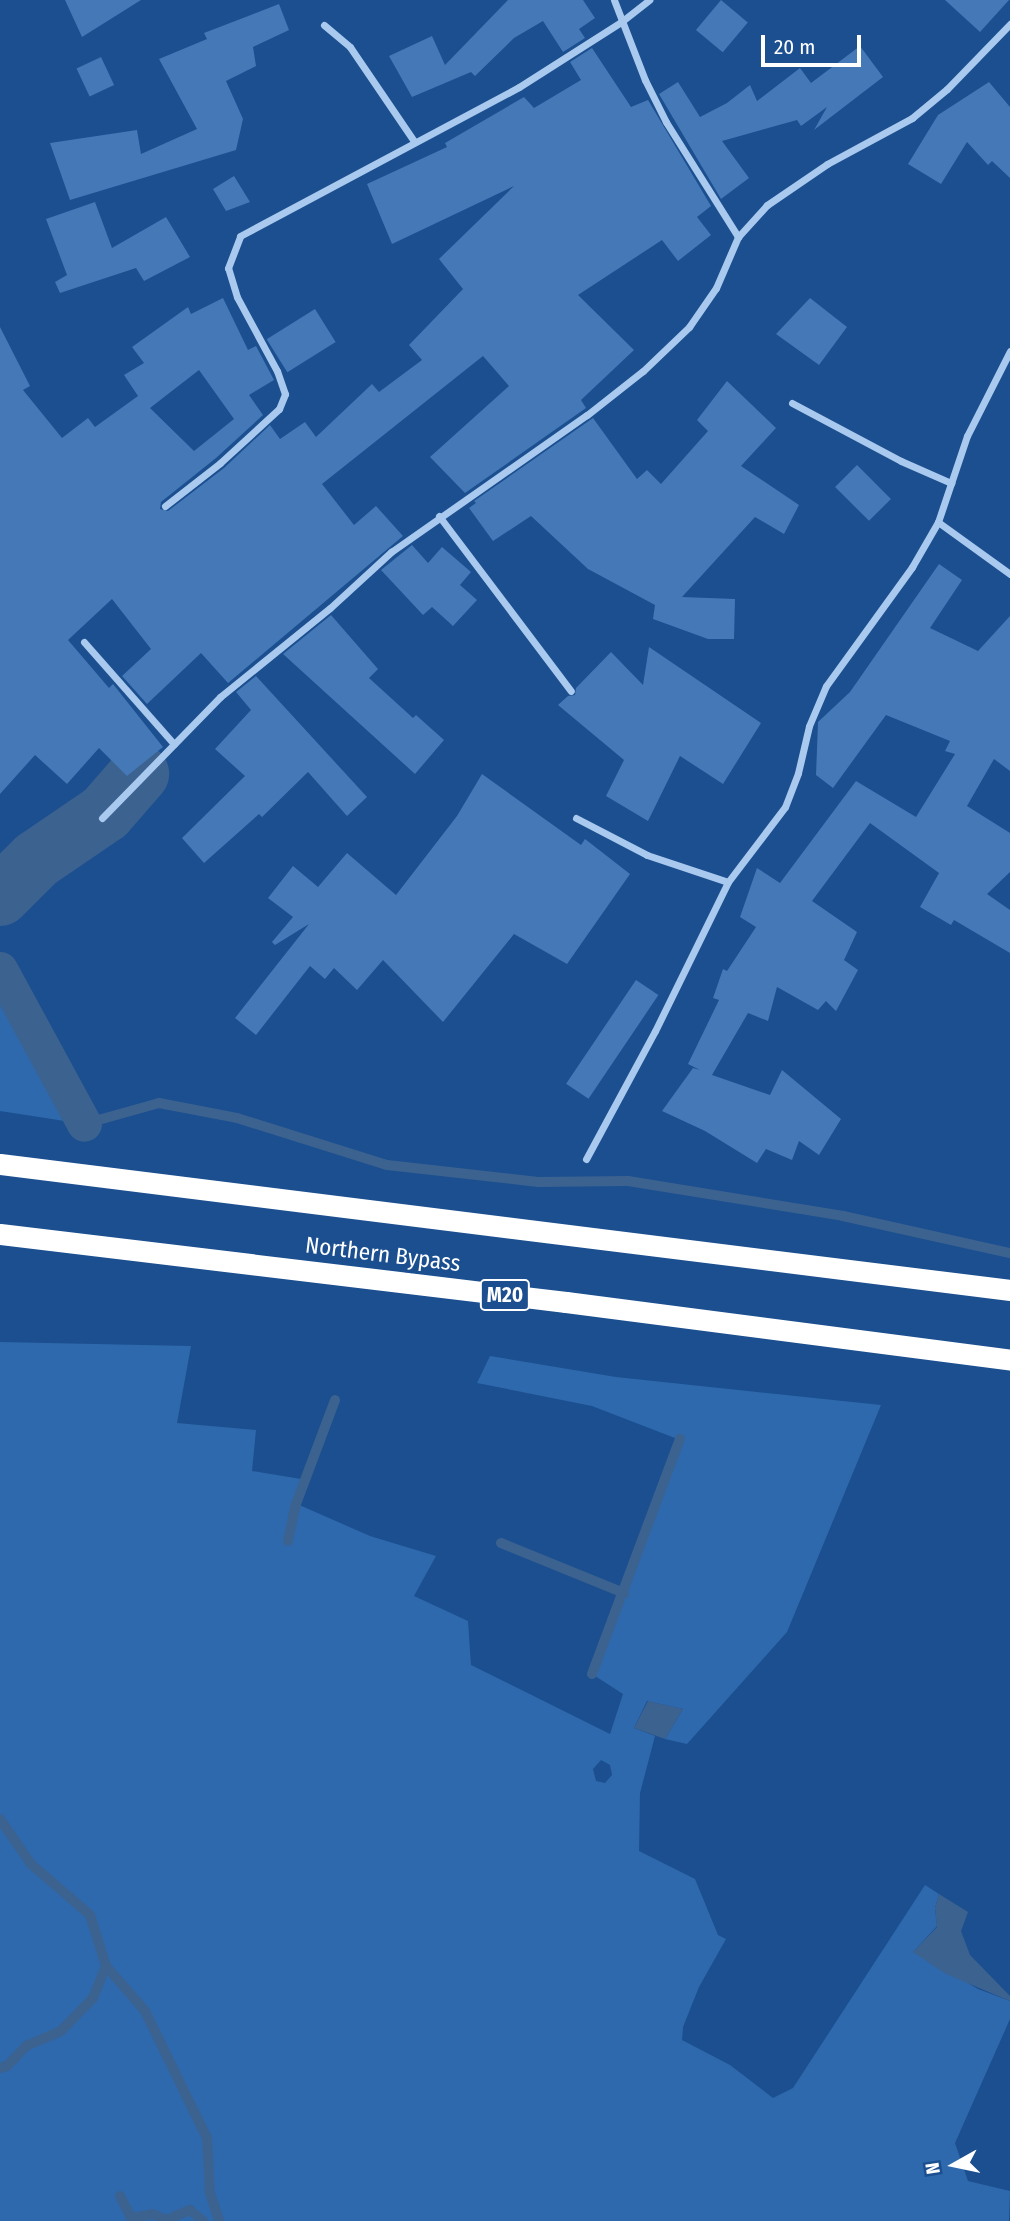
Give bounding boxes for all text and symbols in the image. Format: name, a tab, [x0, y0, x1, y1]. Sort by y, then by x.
scale bar	[765, 21, 865, 65]
text: 20 m	[774, 34, 815, 60]
street label: Northern Bypass	[304, 1231, 462, 1277]
road number: M20	[479, 1278, 531, 1312]
north arrow	[919, 2130, 989, 2200]
text: N	[921, 2161, 945, 2176]

